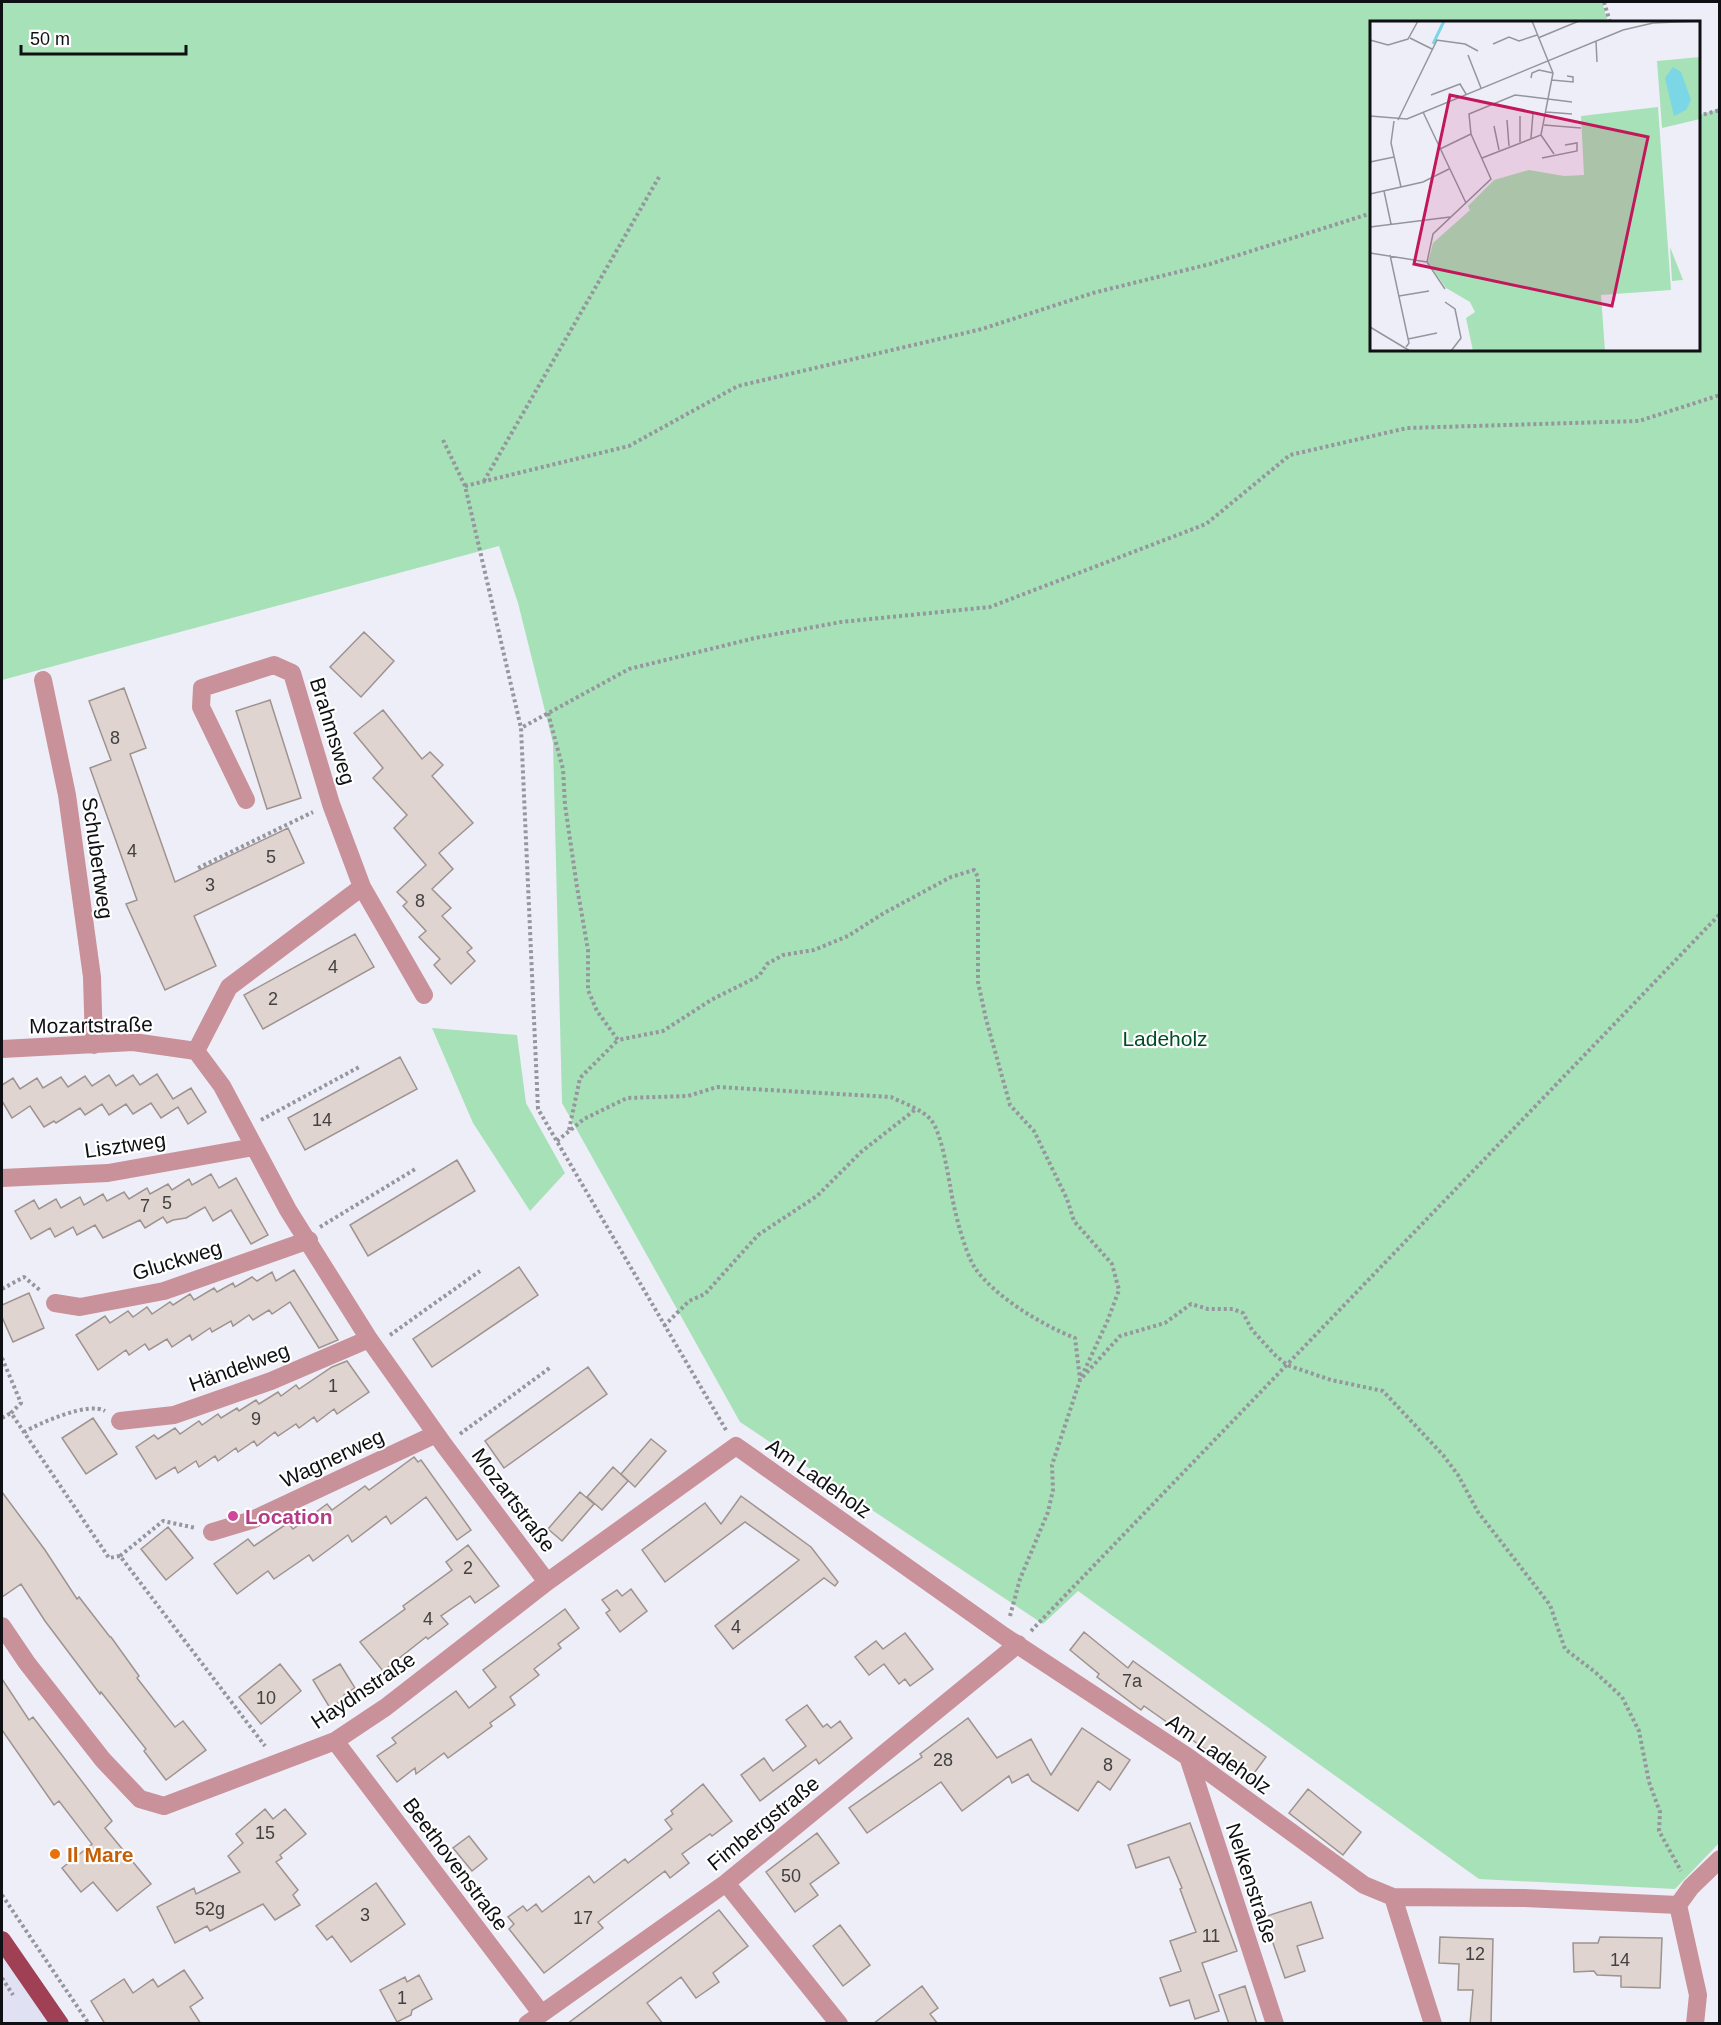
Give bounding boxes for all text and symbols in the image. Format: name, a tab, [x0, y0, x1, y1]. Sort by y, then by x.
scale bar	[21, 18, 186, 56]
inset map	[1370, 21, 1700, 351]
text: 50 m	[30, 29, 70, 49]
street label: Brahmsweg	[306, 675, 360, 787]
house number: 8	[110, 728, 120, 748]
street label: Schubertweg	[78, 796, 118, 920]
house number: 4	[127, 841, 137, 861]
house number: 5	[266, 847, 276, 867]
house number: 3	[205, 875, 215, 895]
house number: 8	[415, 891, 425, 911]
house number: 4	[328, 957, 338, 977]
house number: 2	[268, 989, 278, 1009]
street label: Mozartstraße	[29, 1012, 153, 1038]
park label: Ladeholz	[1122, 1027, 1208, 1050]
house number: 14	[312, 1110, 332, 1130]
street label: Lisztweg	[83, 1128, 167, 1162]
house number: 5	[162, 1193, 172, 1213]
house number: 7	[140, 1196, 150, 1216]
street label: Gluckweg	[130, 1236, 224, 1284]
street label: Händelweg	[186, 1338, 292, 1396]
house number: 1	[328, 1376, 338, 1396]
house number: 9	[251, 1409, 261, 1429]
street label: Wagnerweg	[277, 1424, 387, 1492]
street label: Am Ladeholz	[762, 1433, 876, 1523]
street label: Mozartstraße	[468, 1444, 560, 1556]
place label: Location	[245, 1505, 333, 1528]
marker: Location	[226, 1509, 240, 1523]
house number: 2	[463, 1558, 473, 1578]
house number: 4	[423, 1609, 433, 1629]
house number: 4	[731, 1617, 741, 1637]
street label: Haydnstraße	[307, 1647, 419, 1733]
house number: 7a	[1122, 1671, 1143, 1691]
house number: 10	[256, 1688, 276, 1708]
street label: Am Ladeholz	[1162, 1709, 1276, 1799]
house number: 28	[933, 1750, 953, 1770]
house number: 8	[1103, 1755, 1113, 1775]
street label: Fimbergstraße	[703, 1771, 823, 1875]
street label: Beethovenstraße	[399, 1793, 513, 1935]
street label: Nelkenstraße	[1222, 1820, 1282, 1946]
house number: 15	[255, 1823, 275, 1843]
place label: Il Mare	[67, 1843, 134, 1866]
marker: Il Mare	[48, 1847, 62, 1861]
house number: 50	[781, 1866, 801, 1886]
house number: 52g	[195, 1899, 225, 1919]
house number: 3	[360, 1905, 370, 1925]
house number: 17	[573, 1908, 593, 1928]
house number: 11	[1202, 1926, 1220, 1946]
house number: 12	[1465, 1944, 1485, 1964]
house number: 14	[1610, 1950, 1630, 1970]
house number: 1	[397, 1988, 407, 2008]

